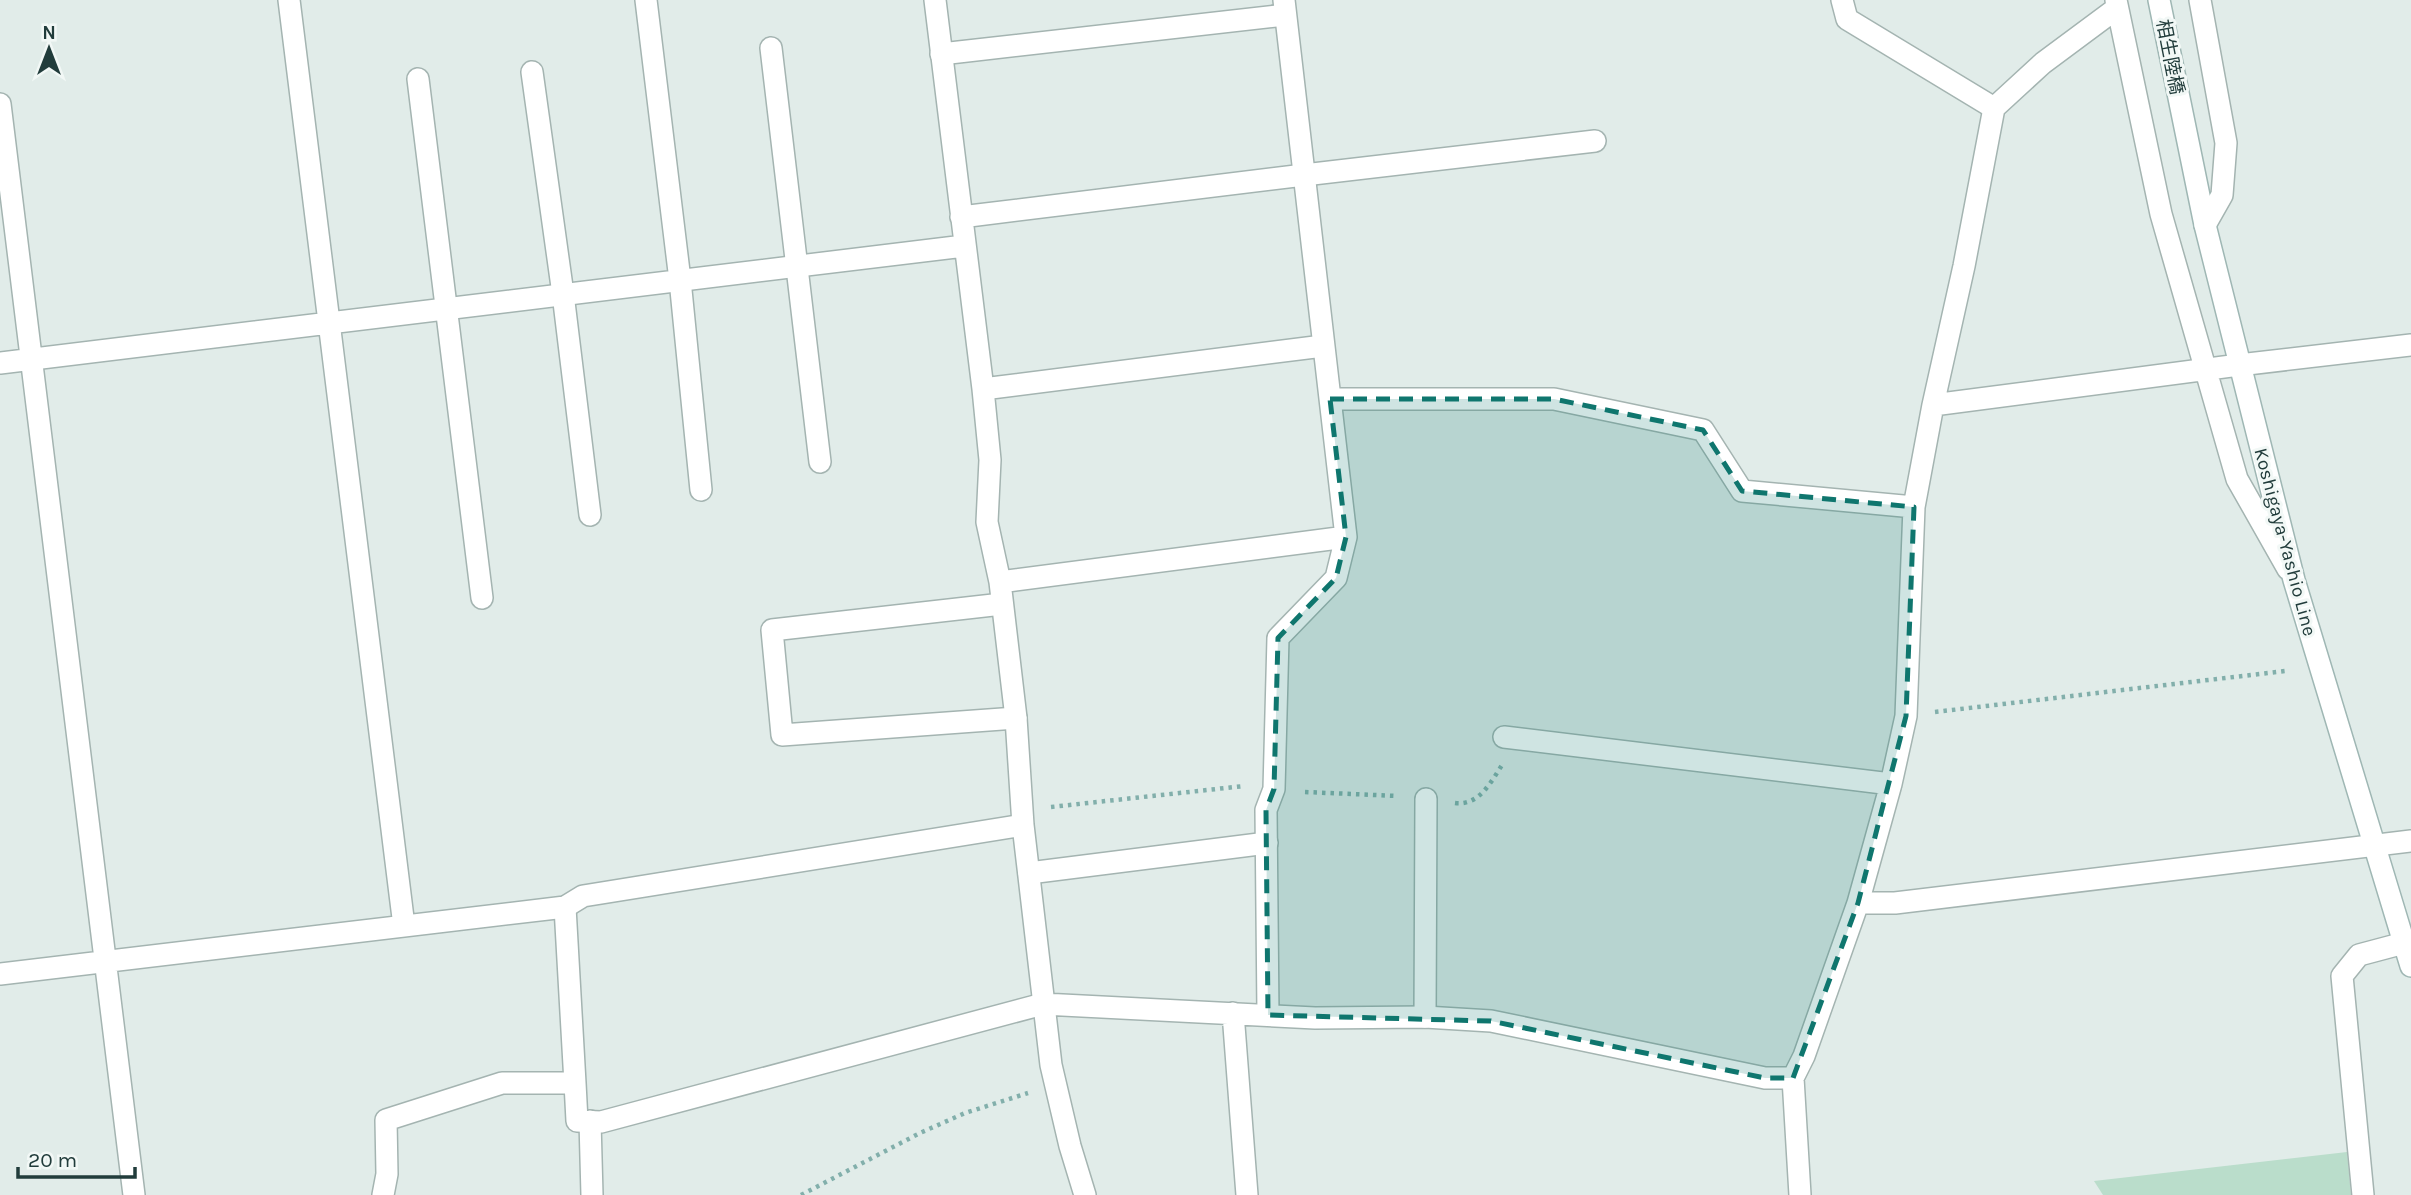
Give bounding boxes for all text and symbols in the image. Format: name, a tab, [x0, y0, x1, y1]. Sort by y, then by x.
north arrow	[14, 14, 84, 84]
street label: 相生陸橋	[2152, 18, 2188, 96]
text: N	[42, 22, 56, 44]
street label: Koshigaya-Yashio Line	[2249, 446, 2321, 638]
scale bar	[18, 1136, 135, 1180]
text: 20 m	[28, 1148, 77, 1172]

